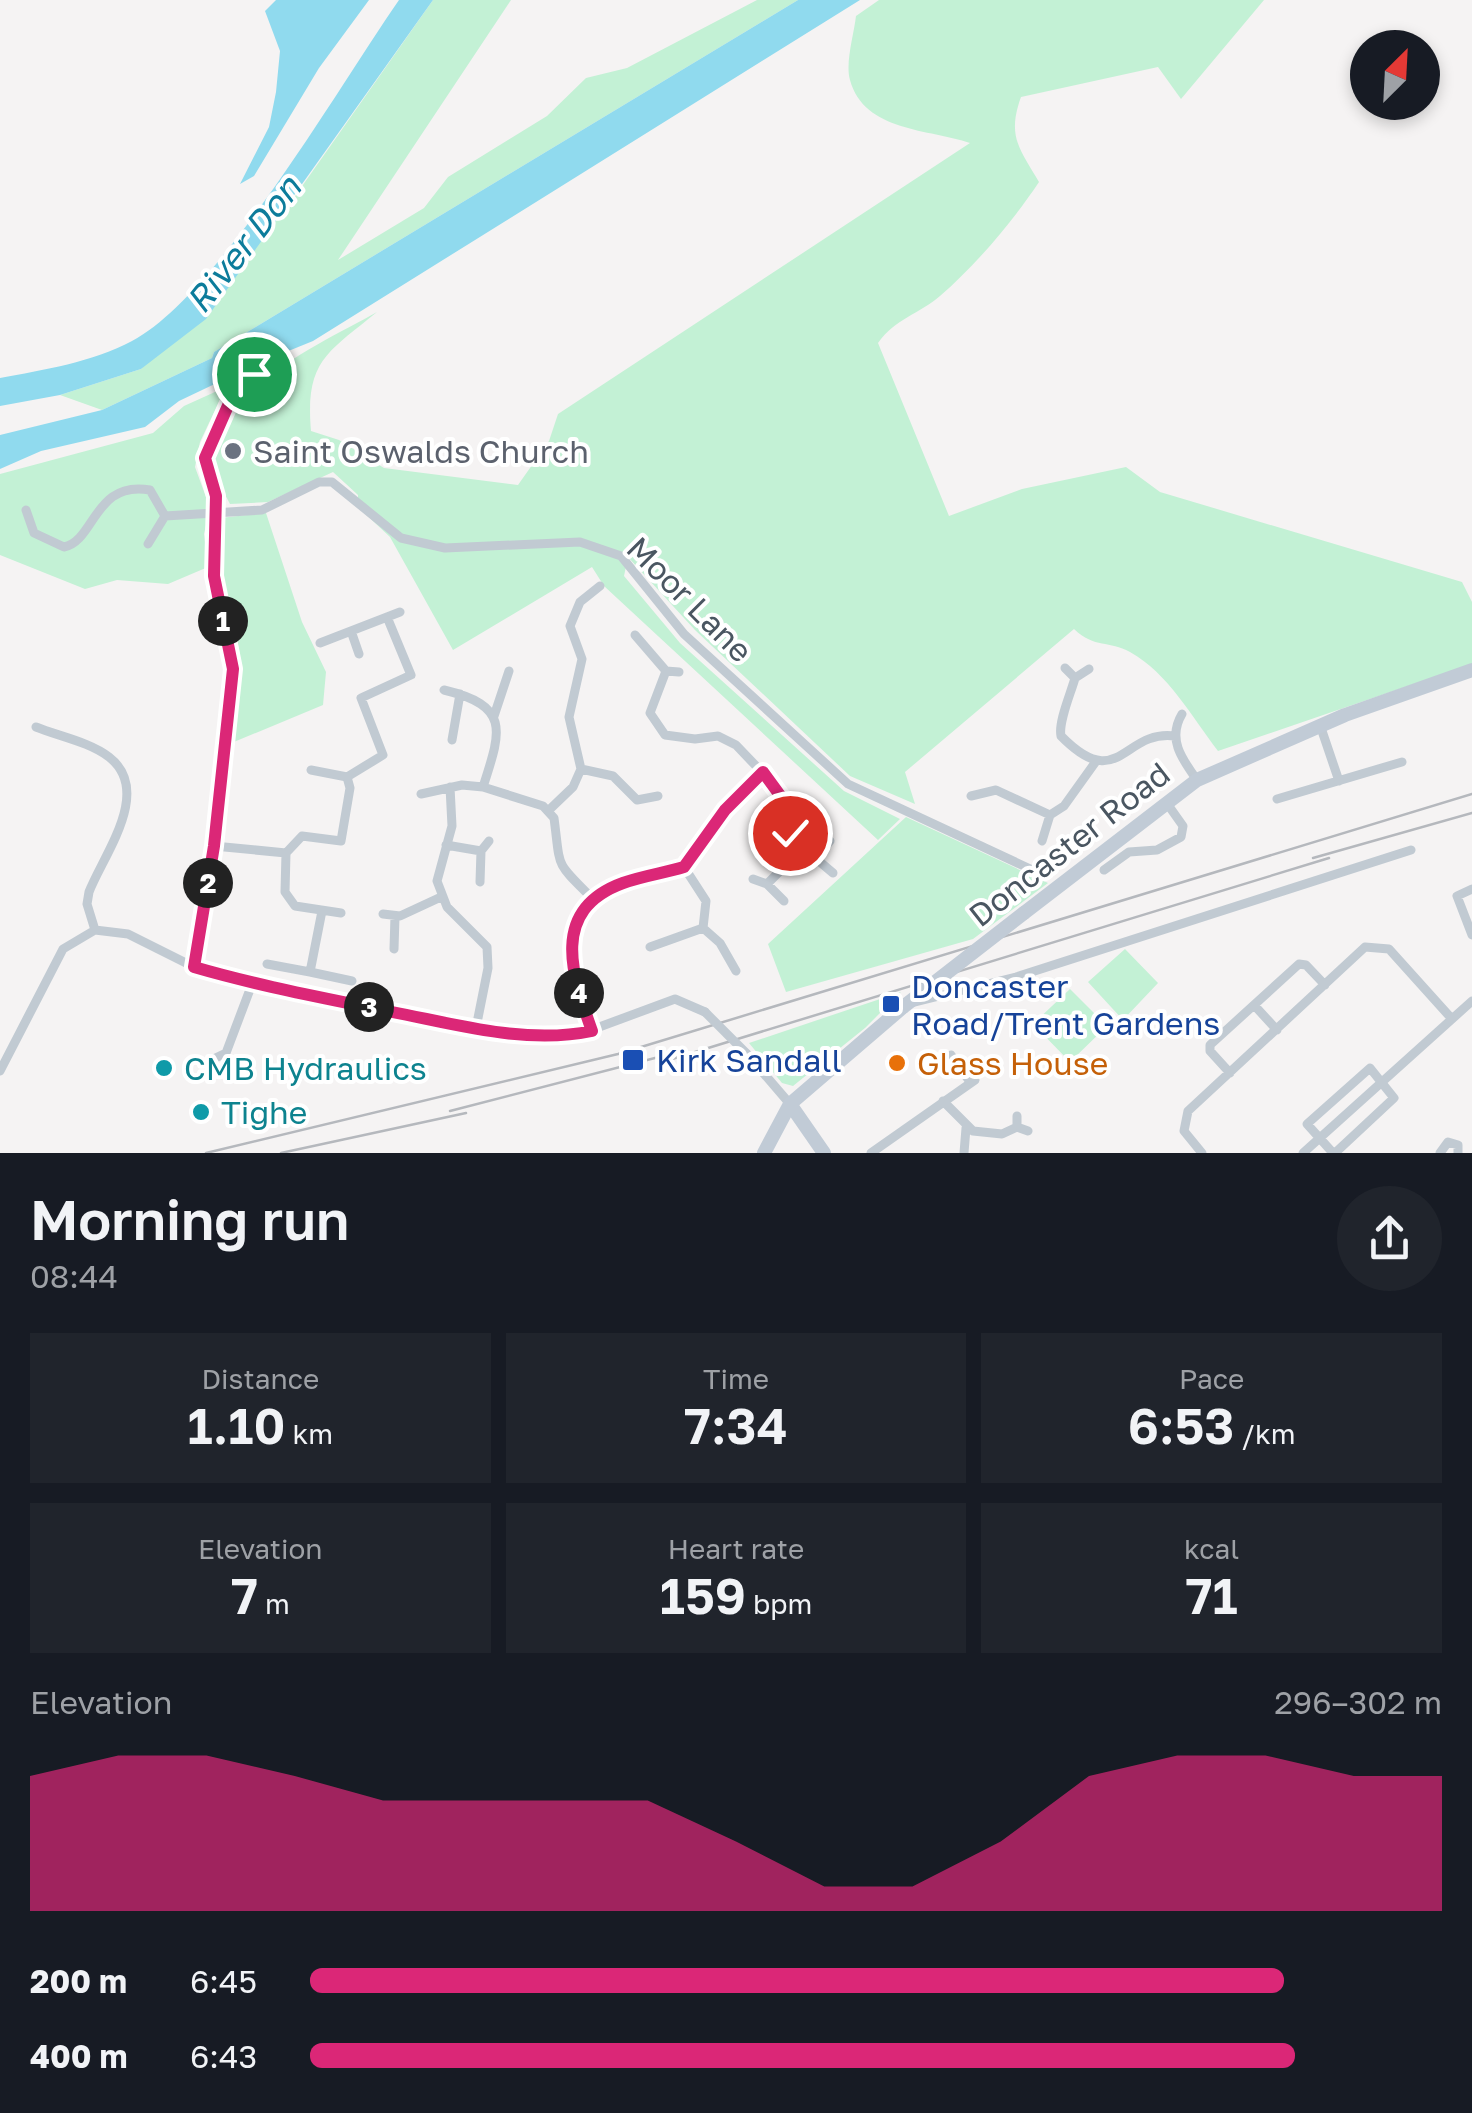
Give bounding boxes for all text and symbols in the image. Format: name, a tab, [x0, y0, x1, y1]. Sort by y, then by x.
north arrow	[1350, 30, 1440, 120]
map controls	[1350, 30, 1440, 120]
water label: River Don	[177, 166, 310, 321]
pin	[212, 332, 297, 417]
icon: arrive	[227, 347, 282, 402]
place label: Saint Oswalds Church	[253, 432, 589, 470]
marker: Saint Oswalds Church	[222, 440, 244, 462]
street label: Moor Lane	[620, 529, 760, 669]
pin: 1	[198, 596, 248, 646]
text: 1	[216, 604, 230, 637]
street label: Doncaster Road	[961, 754, 1177, 934]
pin	[748, 791, 833, 876]
icon: check	[763, 806, 818, 861]
pin: 2	[183, 858, 233, 908]
text: 2	[199, 866, 217, 899]
place label: Doncaster Road/Trent Gardens	[911, 967, 1220, 1042]
pin: 4	[554, 968, 604, 1018]
text: 4	[570, 976, 588, 1009]
pin: 3	[344, 982, 394, 1032]
text: 3	[360, 990, 378, 1023]
marker: Doncaster Road/Trent Gardens	[880, 993, 902, 1015]
place label: Kirk Sandall	[656, 1041, 842, 1079]
place label: Glass House	[917, 1044, 1108, 1082]
marker: Kirk Sandall	[620, 1047, 646, 1073]
place label: CMB Hydraulics	[184, 1049, 427, 1087]
marker: Glass House	[886, 1052, 908, 1074]
marker: CMB Hydraulics	[153, 1057, 175, 1079]
place label: Tighe	[221, 1093, 307, 1131]
marker: Tighe	[190, 1101, 212, 1123]
text: Morning run	[30, 1186, 349, 1252]
button: share	[1337, 1186, 1442, 1291]
text: 08:44	[30, 1257, 118, 1295]
text: Distance	[201, 1362, 319, 1395]
text: Time	[703, 1362, 769, 1395]
text: Pace	[1179, 1362, 1244, 1395]
text: 1.10	[188, 1395, 285, 1455]
text: 7:34	[684, 1395, 788, 1455]
text: 6:53	[1128, 1395, 1235, 1455]
text: km	[285, 1417, 333, 1450]
text: /km	[1235, 1417, 1296, 1450]
text: Elevation	[198, 1532, 323, 1565]
text: Heart rate	[668, 1532, 804, 1565]
text: kcal	[1184, 1532, 1239, 1565]
text: 7	[231, 1565, 258, 1625]
text: 159	[660, 1565, 746, 1625]
text: 71	[1186, 1565, 1238, 1625]
text: m	[258, 1587, 290, 1620]
text: bpm	[746, 1587, 812, 1620]
text: Elevation	[30, 1683, 172, 1721]
text: 296–302 m	[1274, 1683, 1442, 1721]
text: 200 m	[30, 1962, 127, 2000]
text: 6:45	[190, 1962, 257, 2000]
text: 400 m	[30, 2037, 128, 2075]
text: 6:43	[190, 2037, 257, 2075]

